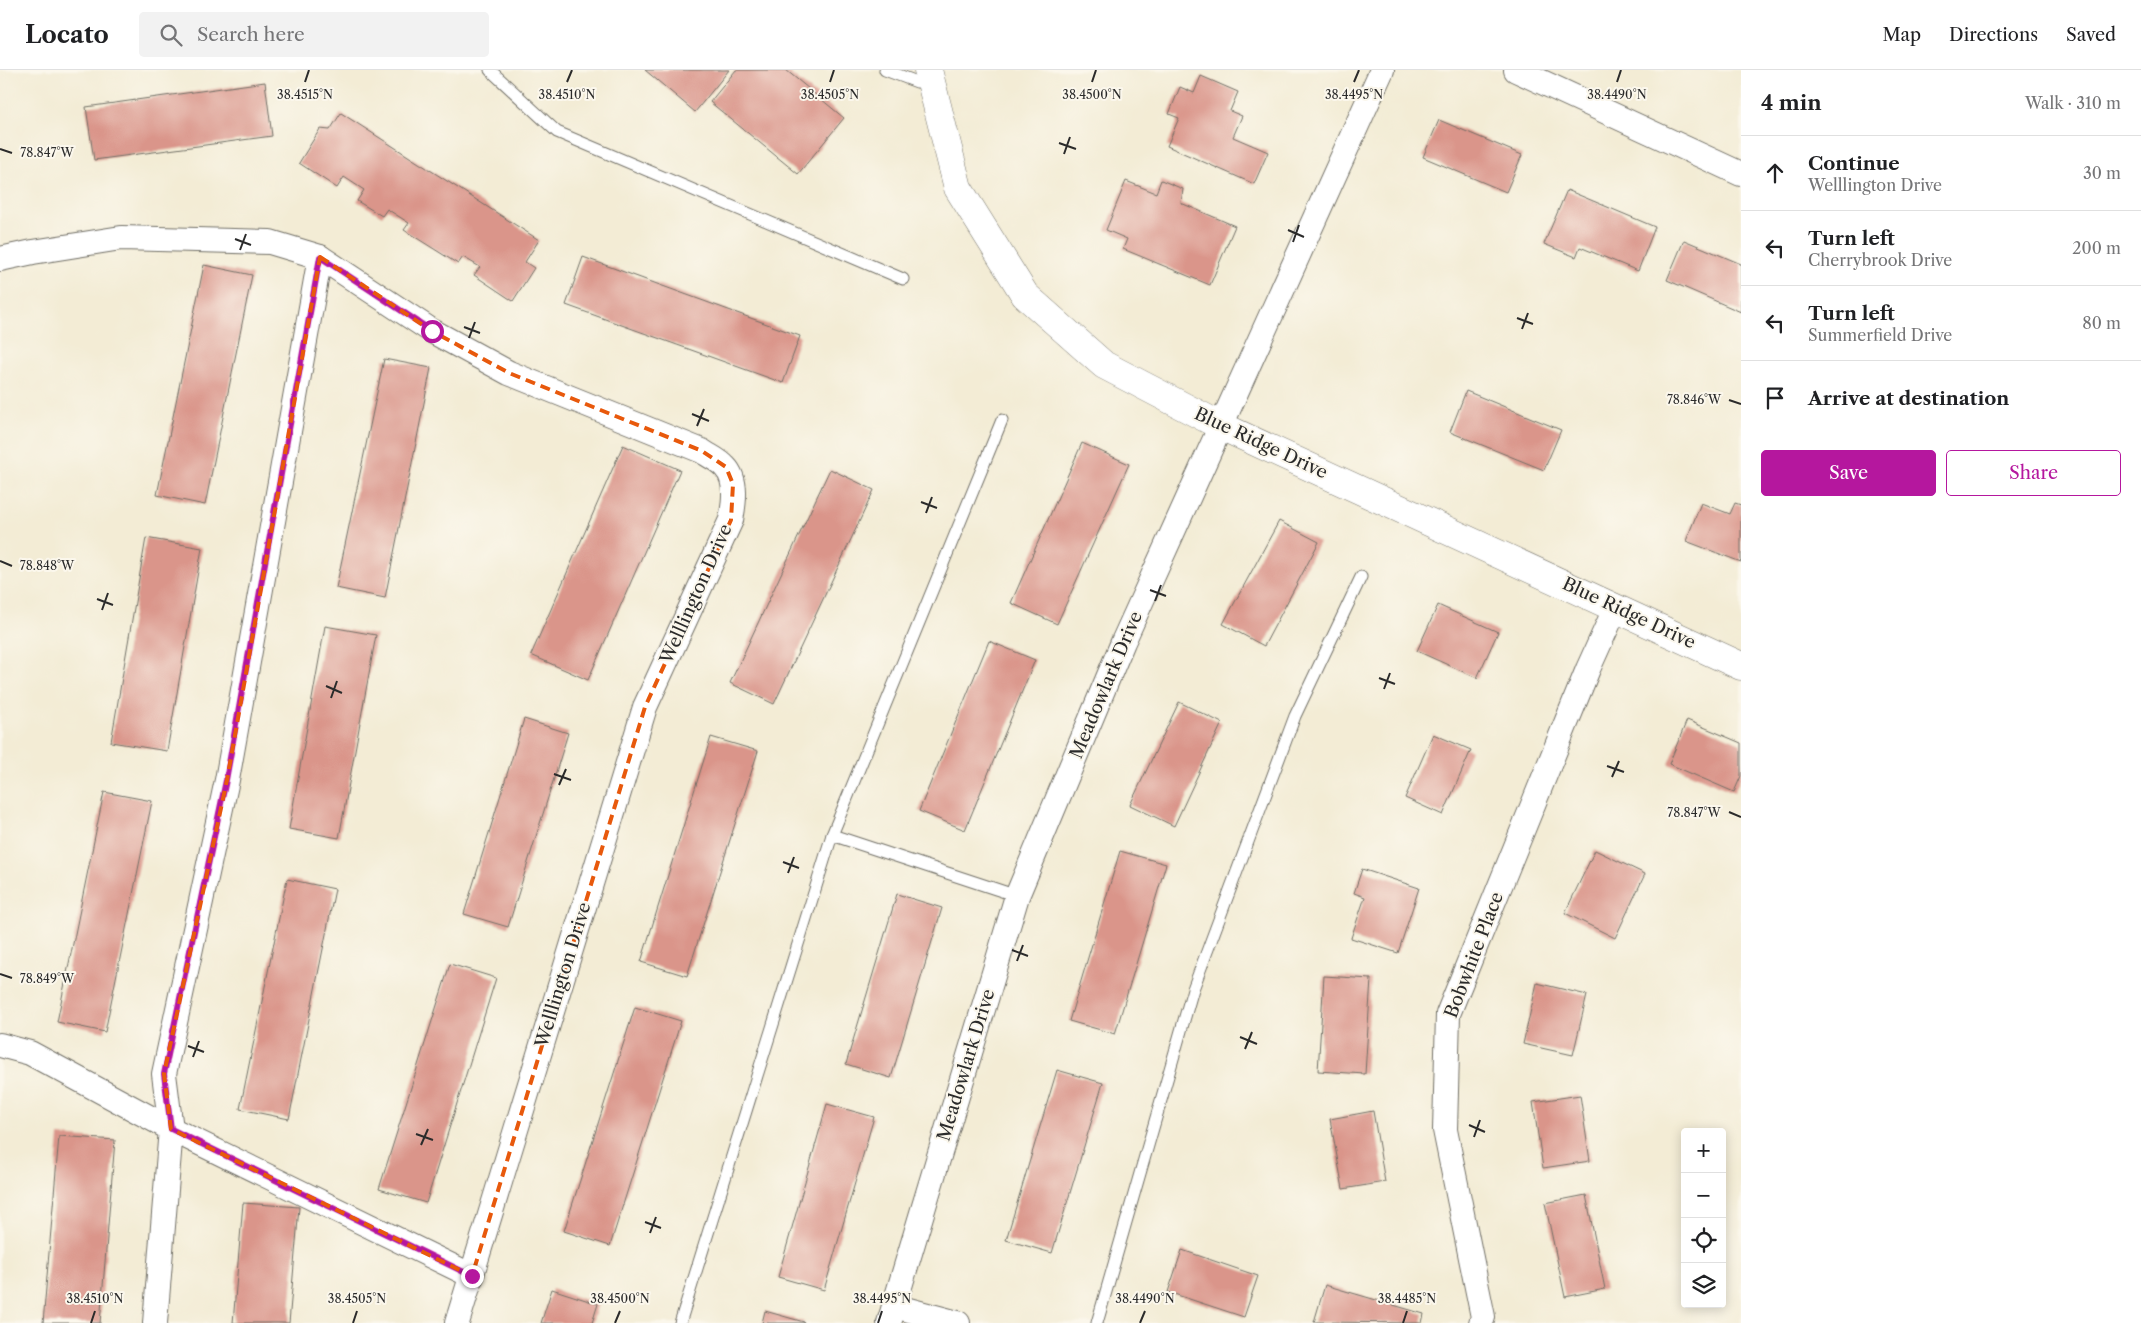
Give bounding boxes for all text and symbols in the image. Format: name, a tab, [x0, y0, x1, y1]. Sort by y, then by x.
search box	[139, 12, 489, 57]
text: Locato	[25, 20, 109, 49]
icon: search	[157, 21, 185, 49]
text: Search here	[197, 23, 305, 46]
text: Map	[1882, 24, 1921, 46]
text: Directions	[1949, 24, 2038, 46]
text: Saved	[2066, 24, 2116, 46]
text: 38.4515°N	[277, 87, 333, 102]
text: 38.4510°N	[539, 87, 596, 102]
text: 38.4505°N	[801, 87, 859, 102]
text: 38.4500°N	[1062, 87, 1122, 102]
text: 38.4495°N	[1325, 87, 1383, 102]
text: 38.4490°N	[1587, 87, 1647, 102]
text: 4 min	[1761, 90, 1822, 115]
text: Walk · 310 m	[2025, 93, 2121, 113]
text: 78.847°W	[20, 145, 74, 160]
text: Continue	[1808, 152, 1900, 175]
icon: ahead	[1761, 159, 1789, 187]
text: 30 m	[2083, 163, 2121, 183]
text: Welllington Drive	[1808, 175, 1942, 195]
text: Turn left	[1808, 227, 1895, 250]
icon: left	[1761, 234, 1789, 262]
text: 200 m	[2072, 238, 2121, 258]
text: Cherrybrook Drive	[1808, 250, 1952, 270]
text: Turn left	[1808, 302, 1895, 325]
icon: left	[1761, 309, 1789, 337]
text: 80 m	[2082, 313, 2121, 333]
route start	[421, 320, 444, 343]
text: Summerfield Drive	[1808, 325, 1952, 345]
icon: arrive	[1761, 384, 1789, 412]
text: Arrive at destination	[1808, 387, 2009, 410]
text: 78.846°W	[1667, 392, 1722, 407]
street label: Blue Ridge Drive	[1191, 403, 1331, 483]
button: Save	[1761, 450, 1936, 496]
button: Share	[1946, 450, 2121, 496]
street label: Welllington Drive	[655, 521, 737, 668]
text: 78.848°W	[20, 558, 75, 573]
street label: Blue Ridge Drive	[1559, 573, 1699, 653]
street label: Meadowlark Drive	[1065, 608, 1147, 762]
text: 78.847°W	[1667, 805, 1721, 820]
street label: Bobwhite Place	[1440, 889, 1508, 1021]
street label: Welllington Drive	[530, 900, 596, 1051]
text: 78.849°W	[20, 971, 75, 986]
street label: Meadowlark Drive	[932, 986, 1000, 1144]
map controls	[1681, 1128, 1726, 1308]
button: +	[1681, 1128, 1726, 1173]
button: −	[1681, 1173, 1726, 1218]
button: locate	[1681, 1218, 1726, 1263]
button: layers	[1681, 1263, 1726, 1308]
route end	[461, 1265, 484, 1288]
text: 38.4510°N	[67, 1291, 124, 1306]
text: 38.4505°N	[328, 1291, 386, 1306]
text: 38.4500°N	[590, 1291, 650, 1306]
text: 38.4495°N	[853, 1291, 911, 1306]
text: 38.4490°N	[1115, 1291, 1175, 1306]
text: 38.4485°N	[1378, 1291, 1436, 1306]

